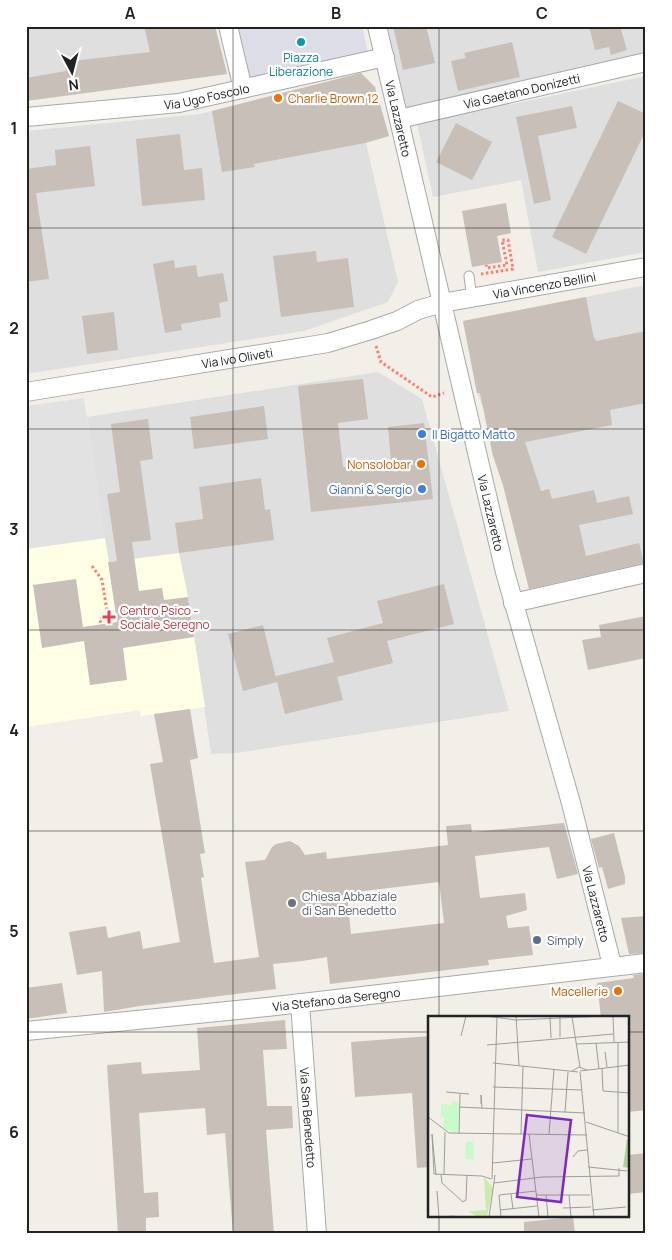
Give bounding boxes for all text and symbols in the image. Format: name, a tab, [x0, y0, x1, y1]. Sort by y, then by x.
text: A	[125, 2, 136, 24]
text: B	[331, 2, 341, 24]
text: C	[536, 2, 548, 24]
marker: Piazza Liberazione	[295, 36, 307, 48]
north arrow	[48, 48, 98, 98]
place label: Piazza Liberazione	[269, 49, 333, 80]
street label: Via Gaetano Donizetti	[462, 69, 582, 112]
text: N	[67, 75, 80, 95]
street label: Via Ugo Foscolo	[163, 79, 251, 113]
street label: Via Lazzaretto	[382, 79, 416, 158]
place label: Charlie Brown 12	[288, 90, 379, 107]
marker: Charlie Brown 12	[272, 92, 284, 104]
text: 1	[10, 117, 18, 139]
street label: Via Vincenzo Bellini	[491, 267, 597, 302]
text: 2	[9, 317, 19, 339]
street label: Via Ivo Oliveti	[200, 344, 274, 372]
place label: Il Bigatto Matto	[432, 426, 515, 443]
marker: Il Bigatto Matto	[416, 428, 428, 440]
place label: Nonsolobar	[347, 456, 412, 473]
marker: Nonsolobar	[415, 458, 427, 470]
street label: Via Lazzaretto	[474, 473, 508, 553]
place label: Gianni & Sergio	[329, 481, 412, 498]
marker: Gianni & Sergio	[416, 483, 428, 495]
text: 3	[9, 518, 19, 540]
place label: Centro Psico - Sociale Seregno	[120, 602, 210, 633]
marker: Centro Psico - Sociale Seregno	[102, 610, 116, 624]
text: 4	[9, 719, 19, 741]
street label: Via Lazzaretto	[579, 864, 614, 944]
place label: Chiesa Abbaziale di San Benedetto	[302, 888, 397, 919]
marker: Chiesa Abbaziale di San Benedetto	[286, 897, 298, 909]
text: 5	[9, 920, 19, 942]
place label: Simply	[547, 932, 584, 949]
marker: Simply	[531, 934, 543, 946]
street label: Via Stefano da Seregno	[272, 983, 401, 1015]
place label: Macellerie	[551, 983, 608, 1000]
marker: Macellerie	[612, 985, 624, 997]
inset map	[428, 1016, 630, 1218]
street label: Via San Benedetto	[296, 1067, 321, 1169]
text: 6	[9, 1121, 19, 1143]

